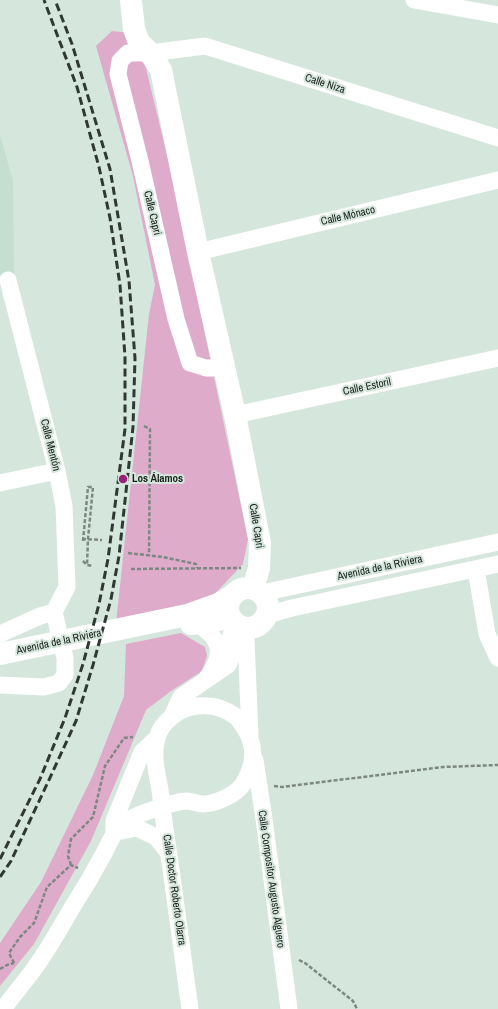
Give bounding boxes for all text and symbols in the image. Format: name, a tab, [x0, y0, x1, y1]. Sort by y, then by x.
street label: Calle Niza	[303, 71, 347, 97]
street label: Calle Capri	[140, 190, 164, 236]
street label: Calle Mónaco	[320, 203, 376, 229]
street label: Calle Estoril	[342, 375, 392, 399]
street label: Calle Mentón	[37, 418, 63, 472]
place label: Los Álamos	[132, 472, 183, 486]
marker: Los Álamos	[117, 473, 129, 485]
street label: Calle Capri	[246, 503, 266, 549]
street label: Avenida de la Riviera	[336, 553, 424, 583]
street label: Avenida de la Riviera	[15, 627, 103, 657]
street label: Calle Compositor Augusto Alguero	[255, 809, 287, 949]
street label: Calle Doctor Roberto Olarra	[160, 834, 188, 946]

